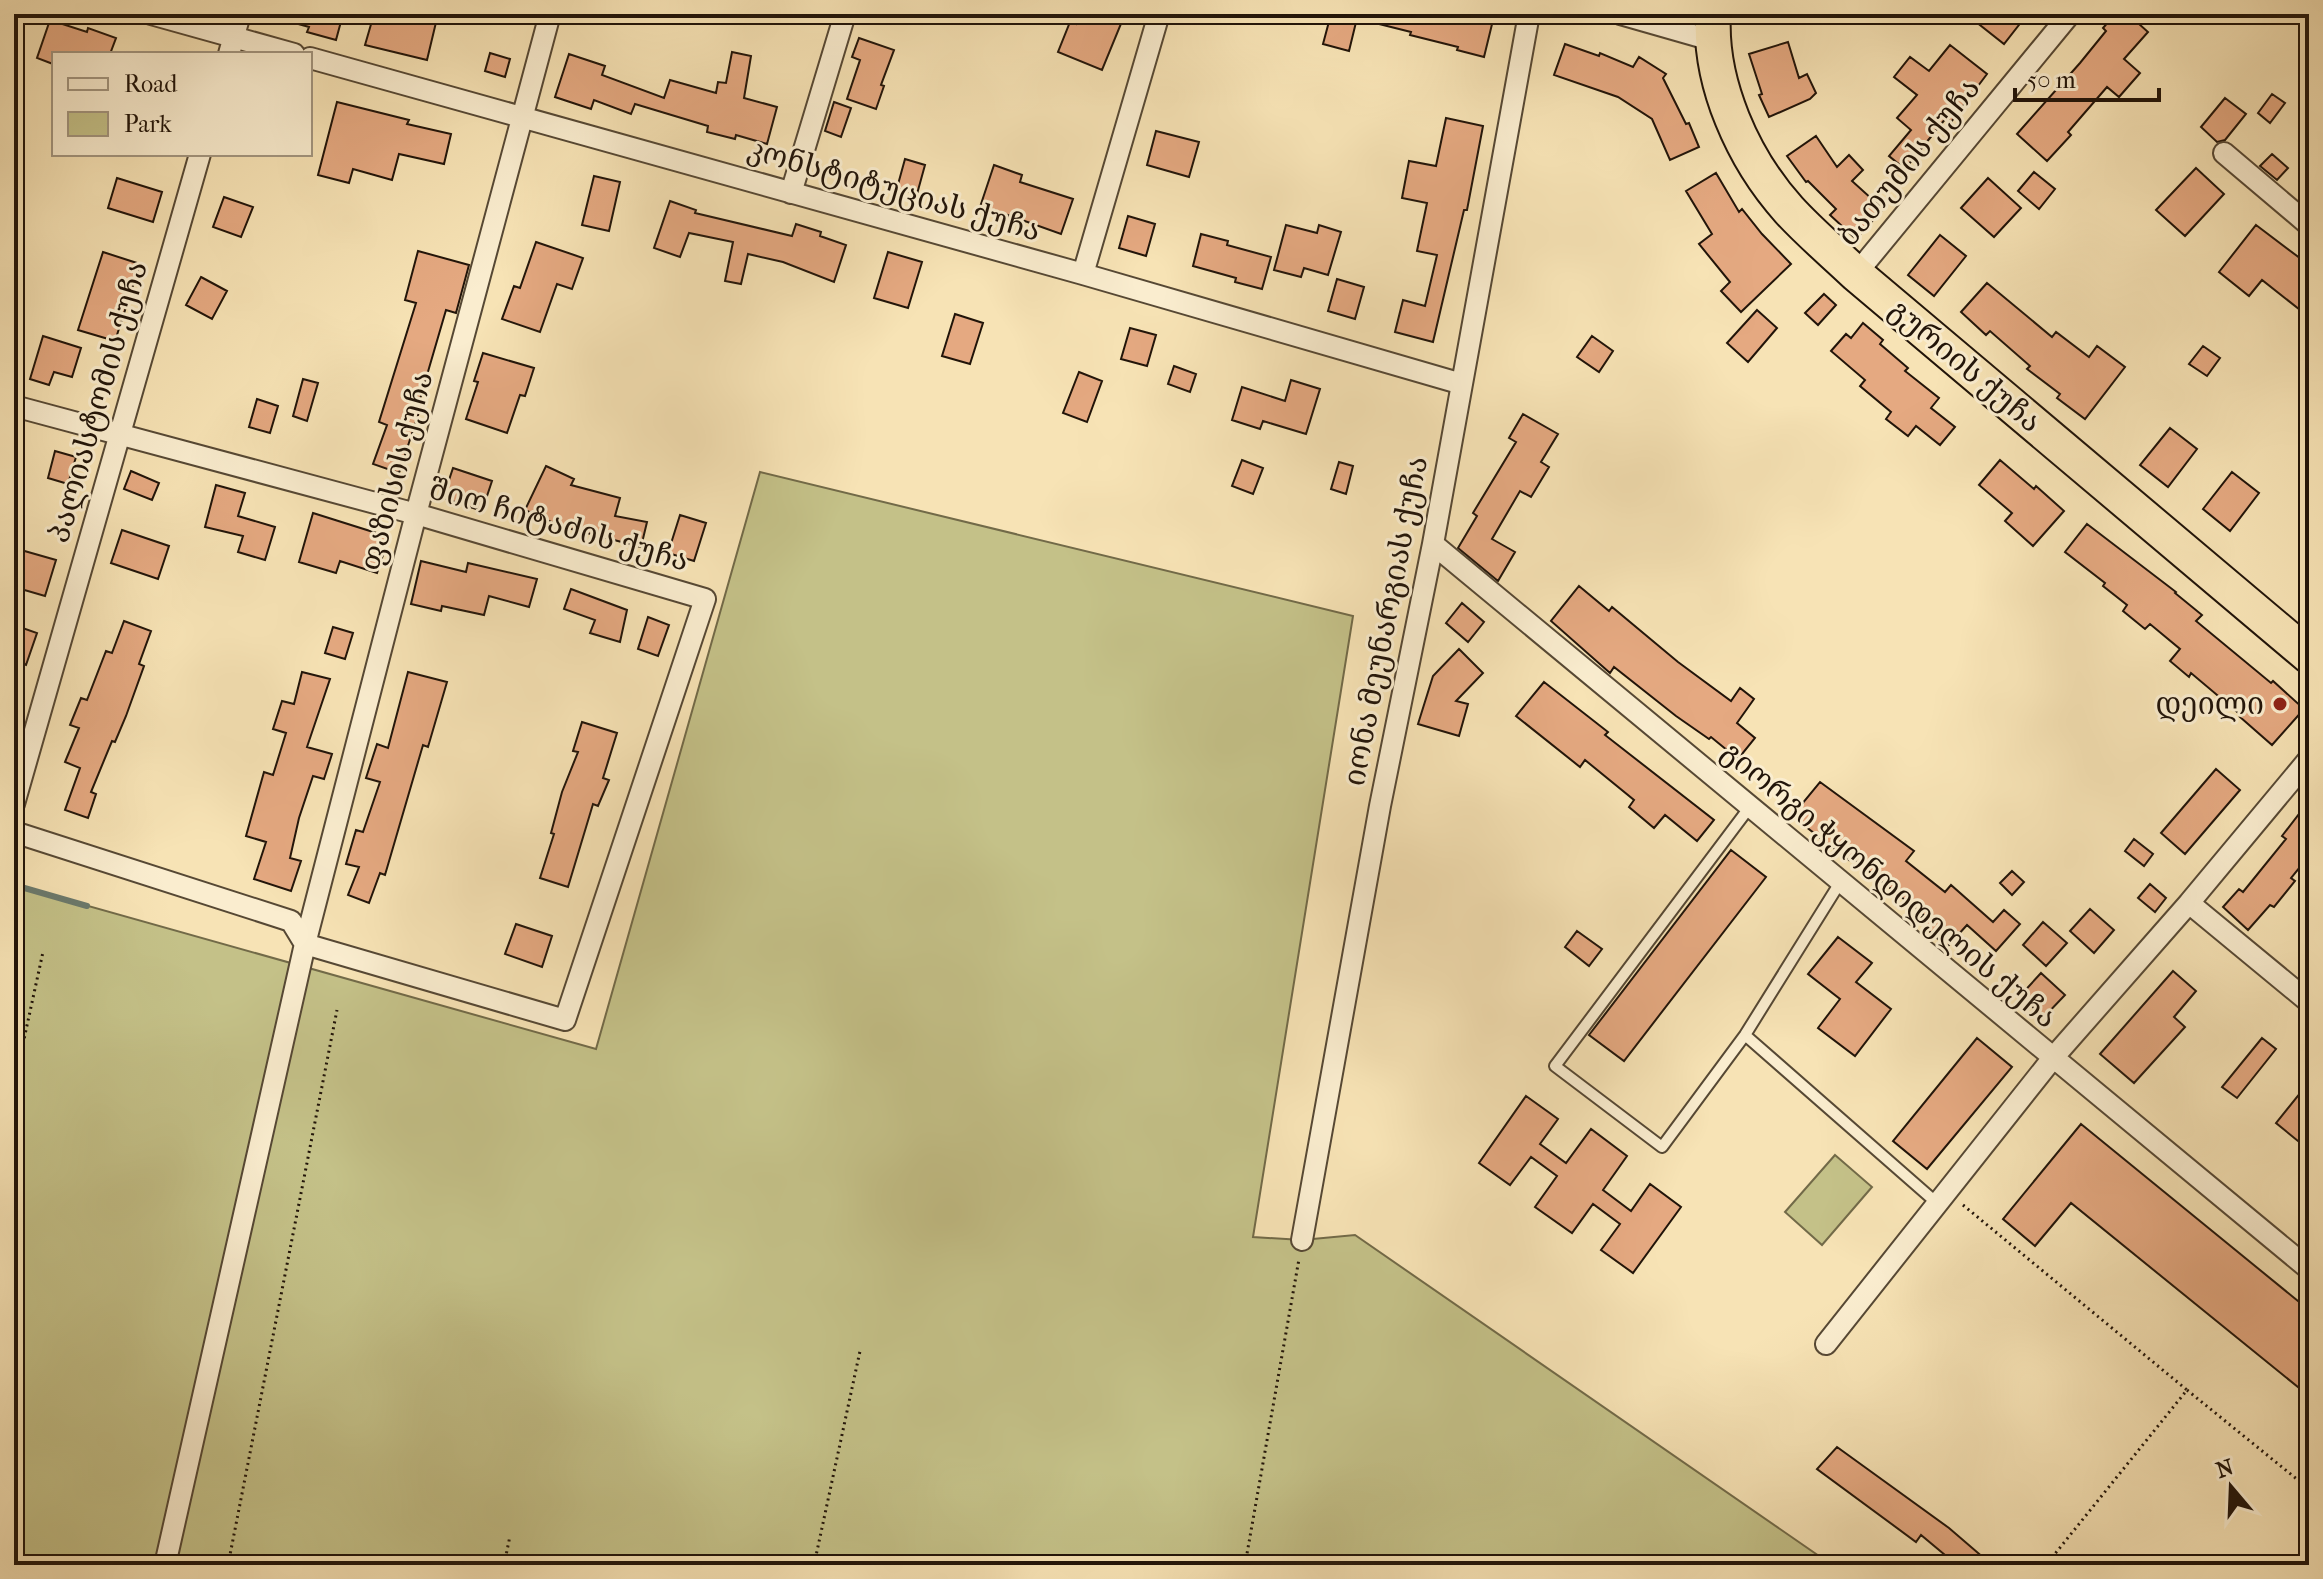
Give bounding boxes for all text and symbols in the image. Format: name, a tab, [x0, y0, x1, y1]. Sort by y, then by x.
legend	[52, 52, 312, 156]
scale bar	[2015, 52, 2159, 102]
text: 50 m	[2027, 66, 2076, 94]
text: Road	[124, 70, 178, 98]
street label: ბათუმის ქუჩა	[1831, 71, 1987, 253]
text: Park	[124, 110, 172, 138]
street label: კონსტიტუციას ქუჩა	[743, 131, 1045, 249]
street label: პალიასტომის ქუჩა	[41, 257, 155, 547]
street label: გურიის ქუჩა	[1882, 292, 2048, 440]
street label: ფაზისის ქუჩა	[354, 367, 440, 575]
street label: იონა მეუნარგიას ქუჩა	[1337, 453, 1435, 789]
street label: შიო ჩიტაძის ქუჩა	[425, 471, 693, 579]
place label: დეილი	[2155, 687, 2264, 722]
marker: დეილი	[2271, 695, 2289, 713]
street label: გიორგი ჭყონდიდელის ქუჩა	[1714, 734, 2064, 1036]
north arrow	[2191, 1447, 2271, 1527]
text: N	[2213, 1454, 2237, 1484]

